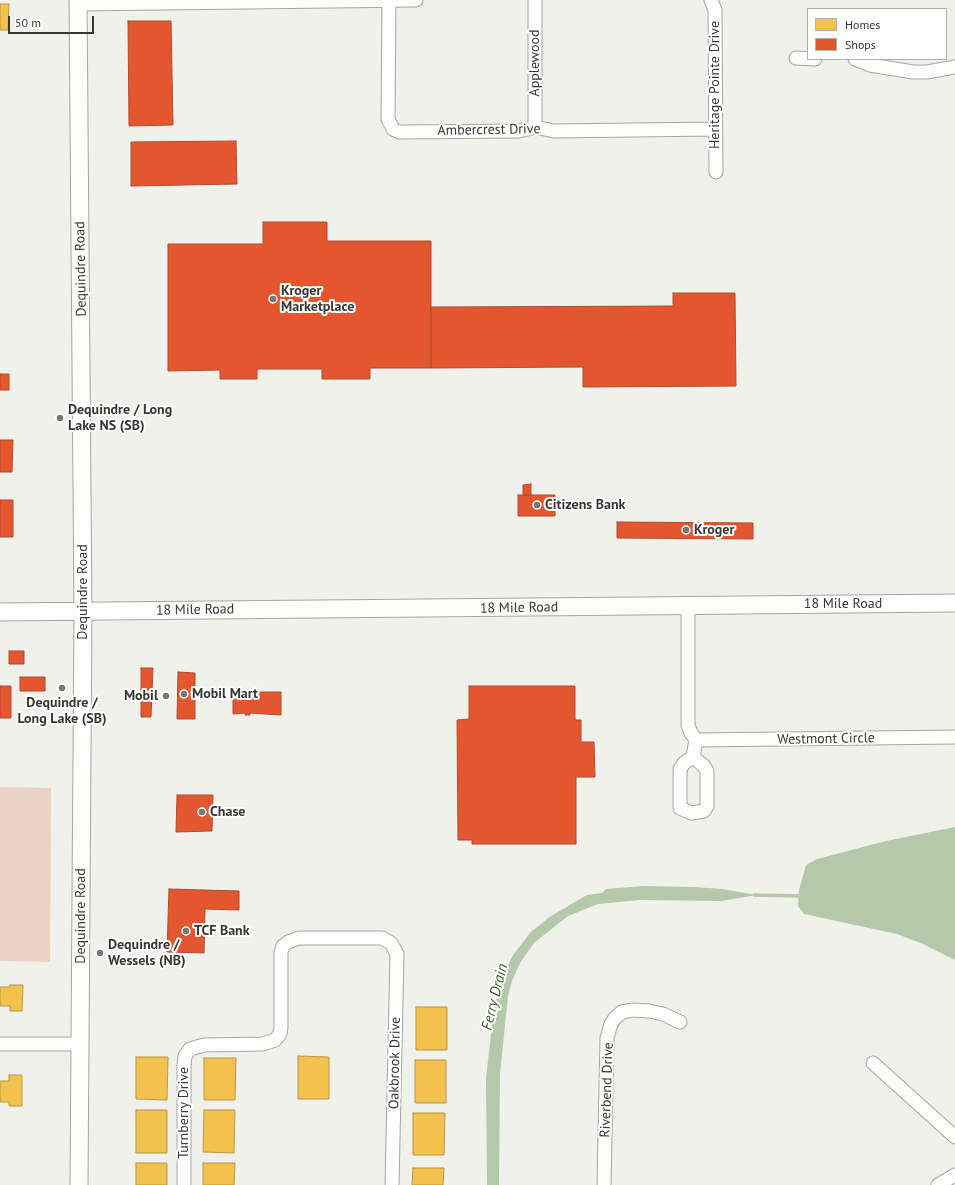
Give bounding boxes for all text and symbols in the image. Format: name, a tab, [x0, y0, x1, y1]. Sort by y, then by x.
scale bar	[10, 8, 96, 34]
legend	[807, 8, 947, 60]
text: 50 m	[15, 15, 41, 30]
text: Homes	[845, 17, 880, 32]
street label: Heritage Pointe Drive	[707, 21, 723, 149]
street label: Applewood	[527, 29, 543, 97]
text: Shops	[845, 37, 876, 52]
street label: Ambercrest Drive	[437, 121, 541, 139]
street label: Dequindre Road	[72, 221, 90, 317]
place label: Kroger Marketplace	[281, 283, 354, 316]
marker: Kroger Marketplace	[268, 294, 278, 304]
place label: Dequindre / Long Lake NS (SB)	[68, 402, 172, 434]
marker: Dequindre / Long Lake NS (SB)	[55, 413, 65, 423]
place label: Citizens Bank	[545, 497, 625, 513]
marker: Citizens Bank	[532, 500, 542, 510]
place label: Kroger	[694, 522, 734, 538]
marker: Kroger	[681, 525, 691, 535]
street label: Dequindre Road	[75, 544, 91, 640]
street label: 18 Mile Road	[804, 596, 882, 612]
street label: 18 Mile Road	[480, 599, 558, 617]
street label: 18 Mile Road	[156, 601, 234, 619]
marker: Dequindre / Long Lake (SB)	[57, 683, 67, 693]
place label: Mobil Mart	[192, 686, 258, 702]
place label: Mobil	[124, 688, 158, 704]
marker: Mobil Mart	[179, 689, 189, 699]
marker: Mobil	[161, 691, 171, 701]
place label: Dequindre / Long Lake (SB)	[17, 695, 107, 728]
street label: Westmont Circle	[777, 730, 875, 748]
place label: Chase	[210, 804, 245, 820]
marker: Chase	[197, 807, 207, 817]
street label: Dequindre Road	[73, 868, 89, 964]
place label: TCF Bank	[194, 923, 250, 939]
marker: TCF Bank	[181, 926, 191, 936]
place label: Dequindre / Wessels (NB)	[108, 937, 186, 970]
marker: Dequindre / Wessels (NB)	[95, 948, 105, 958]
water label: Ferry Drain	[478, 962, 512, 1032]
street label: Oakbrook Drive	[386, 1017, 404, 1109]
street label: Riverbend Drive	[597, 1042, 617, 1138]
street label: Turnberry Drive	[176, 1067, 192, 1159]

